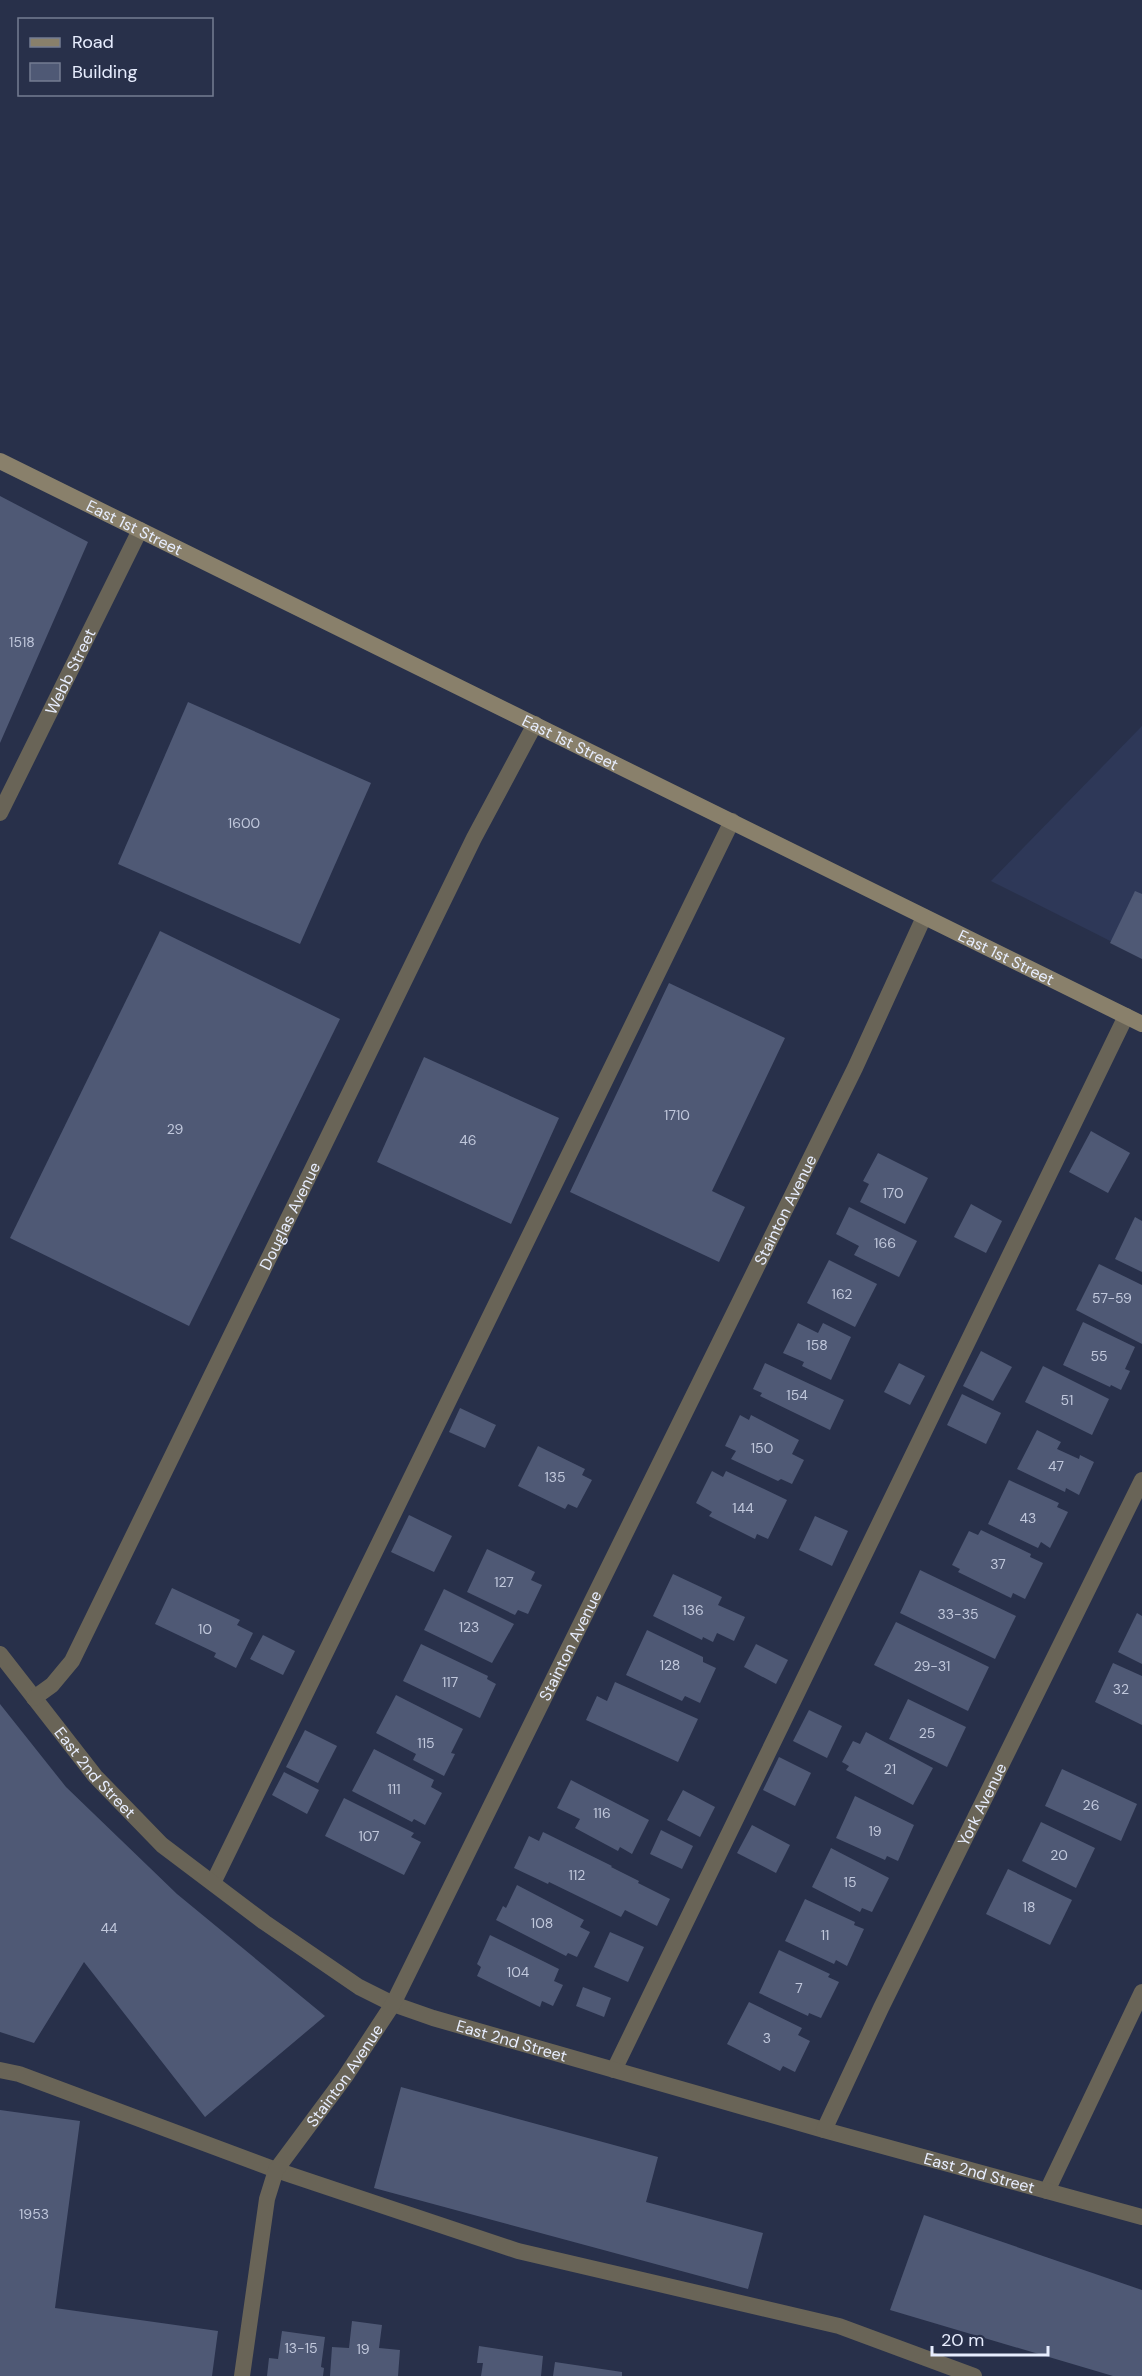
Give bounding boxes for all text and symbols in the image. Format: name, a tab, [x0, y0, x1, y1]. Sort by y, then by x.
legend	[18, 18, 213, 96]
text: Road	[72, 30, 114, 54]
text: Building	[72, 60, 137, 84]
street label: East 1st Street	[83, 495, 186, 560]
street label: Webb Street	[40, 625, 100, 718]
house number: 1518	[9, 633, 35, 651]
street label: East 1st Street	[519, 710, 622, 775]
house number: 1600	[228, 814, 260, 832]
street label: East 1st Street	[955, 925, 1058, 990]
house number: 1710	[664, 1106, 690, 1124]
house number: 29	[167, 1120, 184, 1138]
house number: 46	[459, 1131, 477, 1149]
street label: Stainton Avenue	[749, 1151, 821, 1269]
street label: Douglas Avenue	[254, 1158, 325, 1273]
house number: 170	[882, 1184, 904, 1202]
house number: 166	[874, 1234, 896, 1252]
house number: 162	[832, 1285, 852, 1303]
house number: 57-59	[1092, 1289, 1132, 1307]
house number: 158	[806, 1336, 828, 1354]
house number: 55	[1090, 1347, 1108, 1365]
house number: 154	[786, 1386, 808, 1404]
house number: 51	[1061, 1391, 1073, 1409]
house number: 150	[751, 1439, 773, 1457]
house number: 47	[1048, 1457, 1064, 1475]
house number: 135	[544, 1468, 566, 1486]
house number: 144	[732, 1499, 754, 1517]
house number: 43	[1020, 1509, 1036, 1527]
house number: 37	[990, 1555, 1006, 1573]
house number: 127	[494, 1573, 514, 1591]
street label: Stainton Avenue	[534, 1587, 606, 1704]
house number: 136	[682, 1601, 704, 1619]
house number: 33-35	[938, 1605, 978, 1623]
house number: 123	[459, 1618, 479, 1636]
house number: 10	[198, 1620, 212, 1638]
house number: 128	[660, 1656, 680, 1674]
house number: 29-31	[914, 1657, 950, 1675]
house number: 117	[442, 1673, 458, 1691]
house number: 32	[1113, 1680, 1129, 1698]
street label: East 2nd Street	[50, 1722, 140, 1822]
house number: 25	[919, 1724, 935, 1742]
house number: 115	[417, 1734, 435, 1752]
street label: York Avenue	[952, 1759, 1011, 1849]
house number: 21	[884, 1760, 896, 1778]
house number: 111	[387, 1780, 401, 1798]
house number: 26	[1083, 1796, 1099, 1814]
house number: 116	[593, 1804, 611, 1822]
house number: 19	[868, 1822, 882, 1840]
house number: 107	[358, 1827, 380, 1845]
house number: 20	[1050, 1846, 1068, 1864]
house number: 112	[569, 1866, 585, 1884]
house number: 15	[844, 1873, 856, 1891]
house number: 18	[1023, 1898, 1035, 1916]
house number: 108	[531, 1914, 553, 1932]
house number: 44	[101, 1919, 118, 1937]
house number: 11	[821, 1926, 829, 1944]
house number: 104	[507, 1963, 530, 1981]
house number: 7	[795, 1979, 803, 1997]
street label: East 2nd Street	[454, 2015, 569, 2066]
street label: Stainton Avenue	[301, 2020, 388, 2131]
house number: 3	[763, 2029, 771, 2047]
street label: East 2nd Street	[922, 2147, 1037, 2198]
house number: 1953	[19, 2205, 49, 2223]
scale bar	[932, 2319, 1048, 2357]
text: 20 m	[941, 2328, 984, 2352]
house number: 13-15	[284, 2339, 318, 2357]
house number: 19	[356, 2340, 370, 2358]

